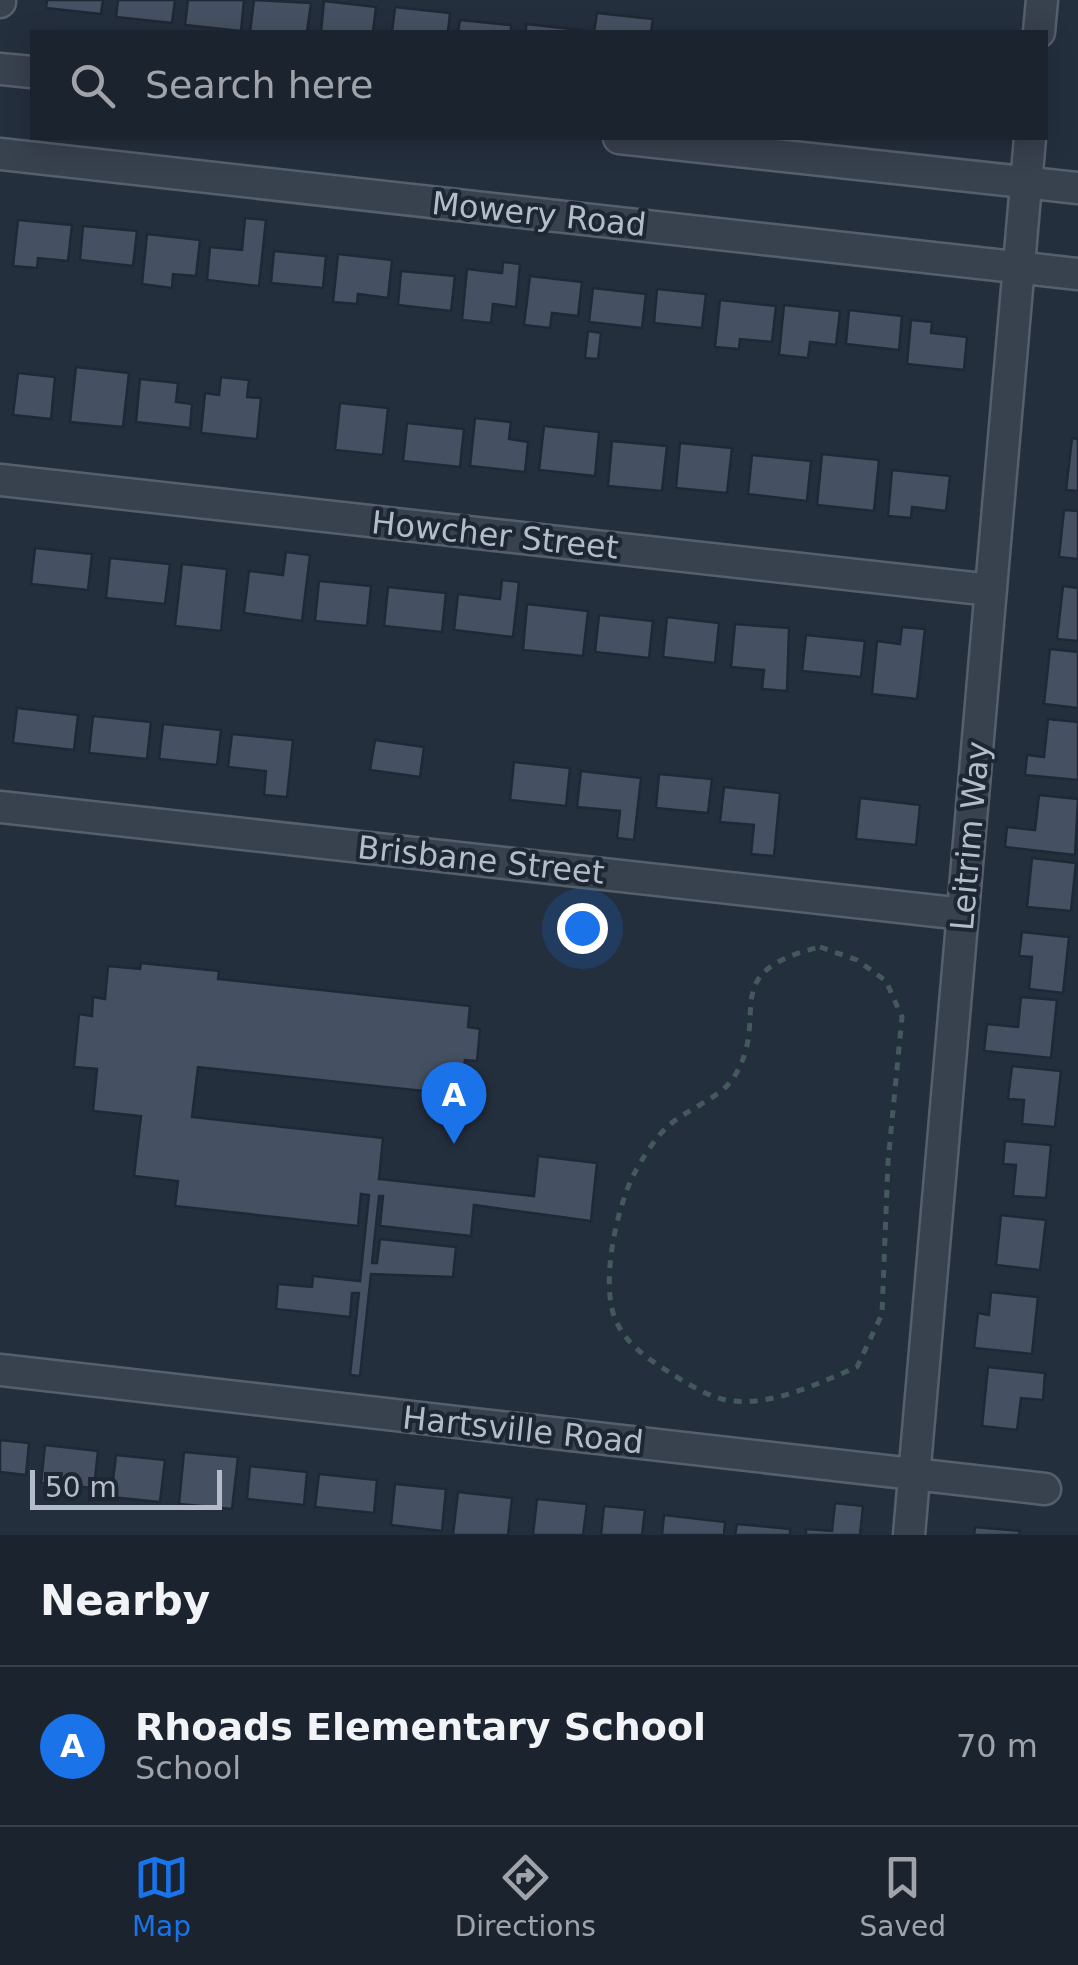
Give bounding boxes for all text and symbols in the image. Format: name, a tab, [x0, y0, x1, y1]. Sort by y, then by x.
search box	[30, 30, 1048, 140]
icon: search	[65, 58, 120, 113]
text: Search here	[145, 63, 373, 107]
street label: Mowery Road	[430, 184, 648, 244]
street label: Howcher Street	[370, 503, 620, 567]
street label: Leitrim Way	[943, 740, 997, 932]
street label: Brisbane Street	[356, 828, 606, 892]
your location	[557, 903, 608, 954]
pin: A	[422, 1062, 486, 1144]
street label: Hartsville Road	[401, 1398, 645, 1462]
scale bar	[30, 1465, 222, 1510]
text: 50 m	[45, 1471, 117, 1504]
text: Nearby	[40, 1576, 210, 1625]
text: Rhoads Elementary School	[135, 1705, 706, 1749]
text: A	[60, 1727, 85, 1765]
text: 70 m	[956, 1727, 1038, 1765]
text: School	[135, 1749, 241, 1787]
tab: Map	[132, 1850, 191, 1943]
tab: Directions	[455, 1850, 596, 1943]
tab: Saved	[860, 1850, 946, 1943]

